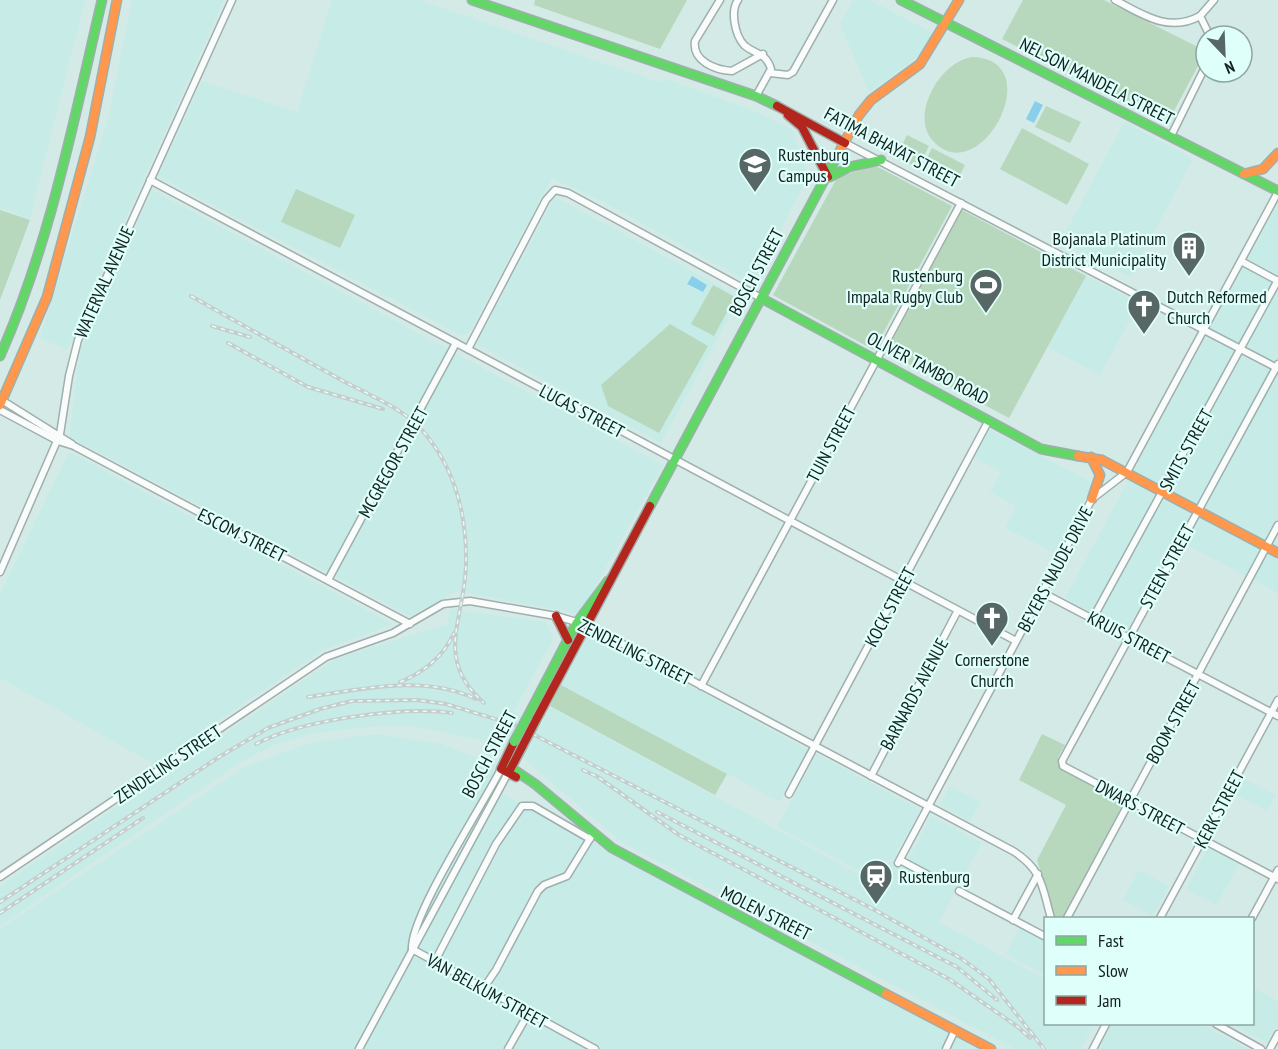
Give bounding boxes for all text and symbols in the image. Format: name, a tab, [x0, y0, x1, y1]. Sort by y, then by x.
north arrow	[1194, 24, 1254, 84]
street label: NELSON MANDELA STREET	[1016, 32, 1178, 130]
text: N	[1222, 57, 1238, 79]
street label: FATIMA BHAYAT STREET	[820, 102, 964, 192]
place label: Rustenburg Campus	[778, 143, 849, 187]
school or university icon: Rustenburg Campus	[737, 146, 773, 193]
street label: WATERVAL AVENUE	[69, 223, 139, 341]
street label: BOSCH STREET	[723, 224, 789, 320]
place label: Bojanala Platinum District Municipality	[1041, 227, 1166, 271]
building icon: Bojanala Platinum District Municipality	[1171, 230, 1207, 277]
place label: Rustenburg Impala Rugby Club	[847, 264, 963, 308]
sports icon: Rustenburg Impala Rugby Club	[968, 267, 1004, 314]
place label: Dutch Reformed Church	[1167, 285, 1267, 329]
church icon: Dutch Reformed Church	[1126, 288, 1162, 335]
street label: OLIVER TAMBO ROAD	[863, 326, 993, 410]
street label: LUCAS STREET	[536, 379, 628, 443]
street label: MCGREGOR STREET	[353, 402, 433, 522]
street label: TUIN STREET	[801, 402, 861, 486]
street label: SMITS STREET	[1154, 405, 1218, 495]
street label: BEYERS NAUDE DRIVE	[1012, 502, 1098, 636]
street label: ESCOM STREET	[194, 503, 290, 567]
street label: STEEN STREET	[1135, 520, 1199, 612]
street label: KOCK STREET	[859, 563, 921, 651]
church icon: Cornerstone Church	[974, 600, 1010, 647]
street label: KRUIS STREET	[1084, 606, 1174, 668]
street label: ZENDELING STREET	[574, 614, 696, 690]
street label: BARNARDS AVENUE	[875, 634, 953, 754]
place label: Cornerstone Church	[955, 648, 1029, 692]
street label: BOOM STREET	[1141, 676, 1205, 768]
street label: BOSCH STREET	[456, 706, 522, 802]
street label: ZENDELING STREET	[110, 720, 226, 808]
street label: KERK STREET	[1189, 766, 1249, 852]
street label: DWARS STREET	[1092, 774, 1188, 840]
station icon: Rustenburg	[858, 858, 894, 905]
place label: Rustenburg	[899, 865, 970, 888]
street label: MOLEN STREET	[717, 881, 815, 945]
legend	[1044, 917, 1254, 1025]
text: Fast	[1098, 929, 1124, 952]
street label: VAN BELKUM STREET	[422, 948, 551, 1034]
text: Slow	[1098, 959, 1129, 982]
text: Jam	[1097, 989, 1121, 1012]

